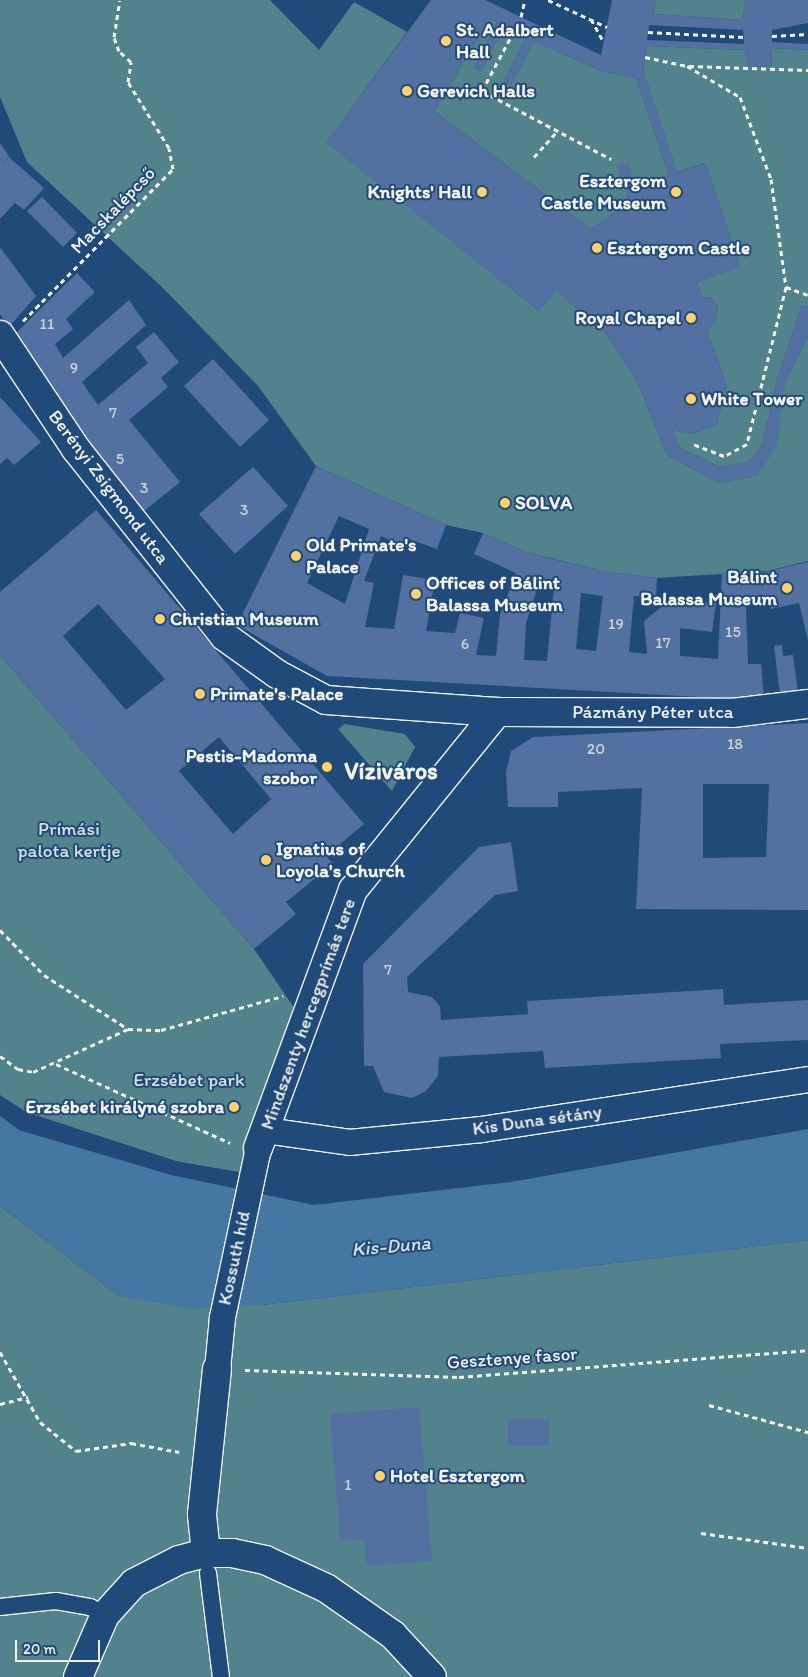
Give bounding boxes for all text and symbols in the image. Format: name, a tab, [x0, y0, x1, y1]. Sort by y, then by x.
place label: St. Adalbert Hall	[456, 19, 554, 63]
marker: St. Adalbert Hall	[440, 35, 452, 47]
place label: Gerevich Halls	[417, 80, 535, 102]
marker: Gerevich Halls	[401, 85, 413, 97]
street label: Macskalépcső	[66, 162, 160, 258]
place label: Esztergom Castle Museum	[541, 170, 666, 214]
place label: Knights' Hall	[367, 181, 472, 203]
marker: Knights' Hall	[476, 186, 488, 198]
marker: Esztergom Castle Museum	[670, 186, 682, 198]
place label: Esztergom Castle	[607, 237, 750, 259]
marker: Esztergom Castle	[591, 242, 603, 254]
place label: Royal Chapel	[576, 307, 681, 329]
marker: Royal Chapel	[685, 312, 697, 324]
house number: 11	[40, 314, 54, 334]
house number: 9	[70, 358, 78, 378]
place label: White Tower	[701, 388, 800, 410]
marker: White Tower	[685, 393, 697, 405]
house number: 7	[109, 403, 117, 423]
street label: Berényi Zsigmond utca	[44, 406, 174, 568]
house number: 5	[116, 449, 124, 469]
house number: 3	[140, 478, 148, 498]
place label: SOLVA	[515, 492, 572, 514]
marker: SOLVA	[499, 497, 511, 509]
house number: 3	[240, 500, 248, 520]
place label: Old Primate's Palace	[306, 534, 416, 578]
marker: Old Primate's Palace	[290, 550, 302, 562]
place label: Bálint Balassa Museum	[640, 566, 777, 610]
place label: Offices of Bálint Balassa Museum	[426, 572, 563, 616]
marker: Bálint Balassa Museum	[781, 582, 793, 594]
marker: Offices of Bálint Balassa Museum	[410, 588, 422, 600]
place label: Christian Museum	[170, 608, 318, 630]
marker: Christian Museum	[154, 613, 166, 625]
house number: 19	[608, 614, 624, 634]
house number: 15	[725, 622, 741, 642]
house number: 17	[655, 633, 671, 653]
house number: 6	[461, 634, 469, 654]
place label: Primate's Palace	[210, 683, 343, 705]
marker: Primate's Palace	[194, 688, 206, 700]
street label: Pázmány Péter utca	[573, 701, 733, 723]
house number: 18	[727, 734, 743, 754]
house number: 20	[587, 739, 605, 759]
place label: Pestis-Madonna szobor	[186, 745, 317, 789]
district label: Víziváros	[344, 757, 438, 785]
marker: Pestis-Madonna szobor	[321, 761, 333, 773]
park label: Prímási palota kertje	[18, 818, 120, 862]
place label: Ignatius of Loyola's Church	[276, 838, 405, 882]
marker: Ignatius of Loyola's Church	[260, 854, 272, 866]
street label: Mindszenty hercegprímás tere	[255, 895, 361, 1133]
house number: 7	[384, 960, 392, 980]
park label: Erzsébet park	[133, 1069, 245, 1091]
place label: Erzsébet királyné szobra	[26, 1096, 224, 1118]
street label: Kis Duna sétány	[470, 1100, 604, 1140]
marker: Erzsébet királyné szobra	[228, 1101, 240, 1113]
street label: Kossuth híd	[213, 1209, 255, 1307]
water label: Kis-Duna	[350, 1231, 432, 1261]
street label: Gesztenye fasor	[446, 1342, 578, 1374]
place label: Hotel Esztergom	[390, 1465, 525, 1487]
marker: Hotel Esztergom	[374, 1470, 386, 1482]
house number: 1	[344, 1475, 352, 1495]
scale bar	[18, 1630, 102, 1662]
text: 20 m	[23, 1640, 56, 1658]

